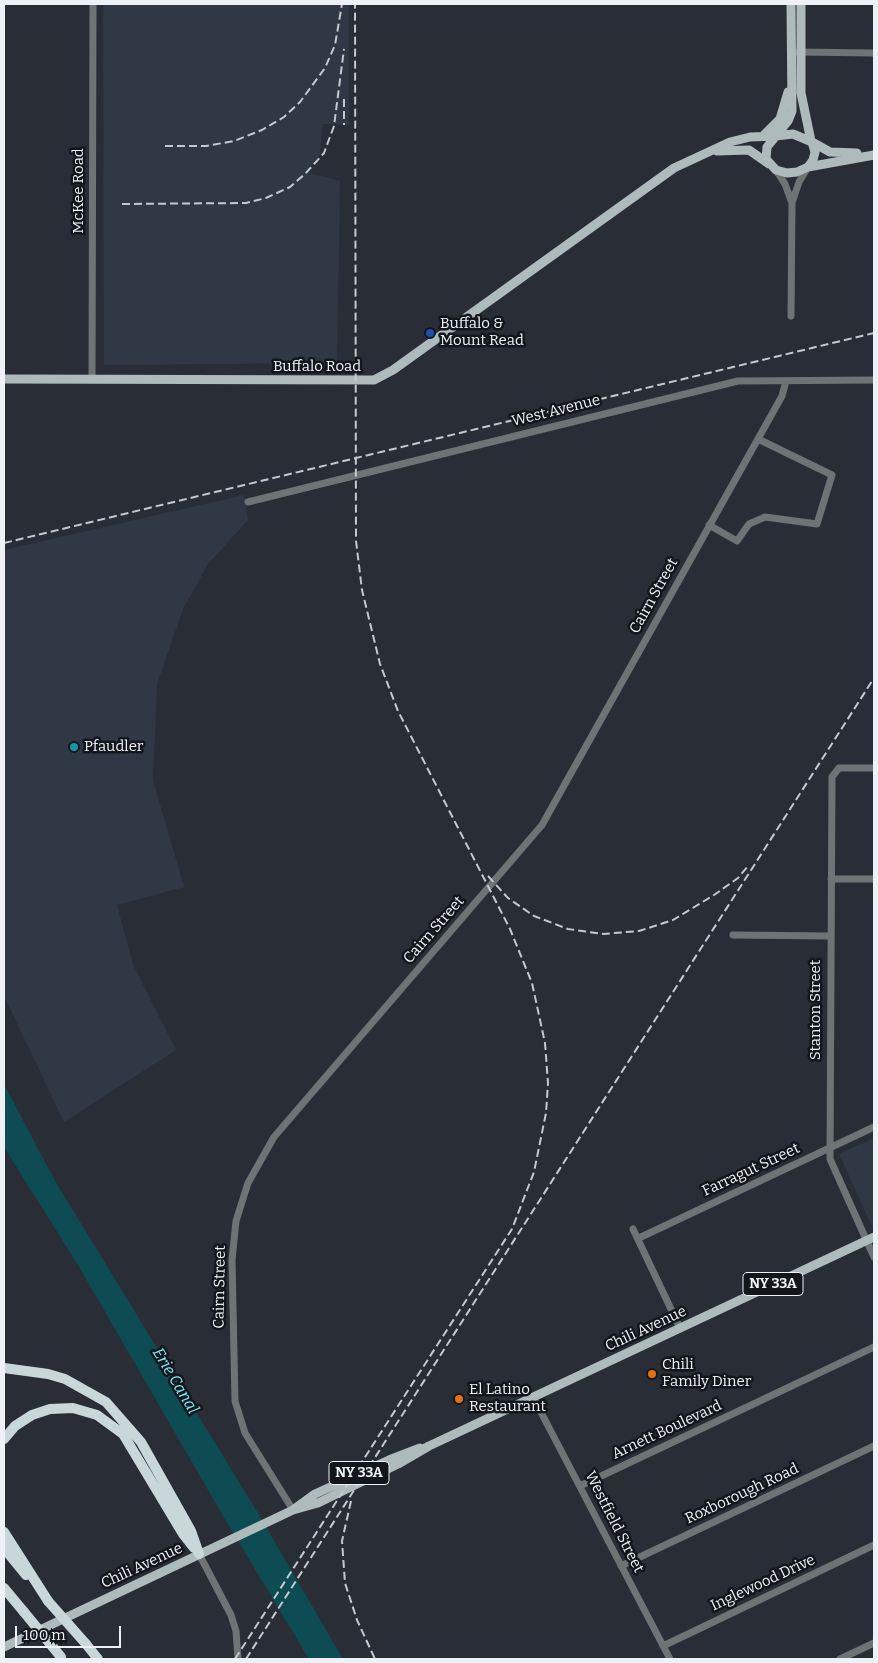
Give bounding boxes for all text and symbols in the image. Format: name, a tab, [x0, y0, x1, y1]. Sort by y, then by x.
street label: McKee Road	[70, 148, 88, 234]
place label: Buffalo & Mount Read	[440, 315, 524, 350]
marker: Buffalo & Mount Read	[424, 327, 436, 339]
street label: Buffalo Road	[273, 358, 361, 376]
street label: West Avenue	[510, 391, 602, 431]
street label: Cairn Street	[626, 555, 682, 637]
place label: Pfaudler	[84, 738, 143, 756]
marker: Pfaudler	[68, 741, 80, 753]
street label: Cairn Street	[400, 893, 468, 967]
street label: Stanton Street	[807, 960, 825, 1060]
street label: Farragut Street	[699, 1140, 803, 1200]
street label: Cairn Street	[210, 1245, 230, 1329]
road number: NY 33A	[743, 1272, 803, 1296]
street label: Chili Avenue	[603, 1302, 689, 1356]
water label: Erie Canal	[148, 1344, 202, 1418]
place label: Chili Family Diner	[662, 1356, 751, 1391]
marker: Chili Family Diner	[646, 1368, 658, 1380]
place label: El Latino Restaurant	[469, 1381, 546, 1416]
marker: El Latino Restaurant	[453, 1393, 465, 1405]
street label: Arnett Boulevard	[609, 1397, 725, 1463]
street label: Roxborough Road	[682, 1460, 802, 1528]
road number: NY 33A	[329, 1462, 389, 1485]
street label: Westfield Street	[581, 1468, 647, 1576]
street label: Chili Avenue	[99, 1539, 185, 1593]
street label: Inglewood Drive	[708, 1551, 818, 1615]
scale bar	[18, 1616, 124, 1648]
text: 100 m	[23, 1626, 66, 1644]

